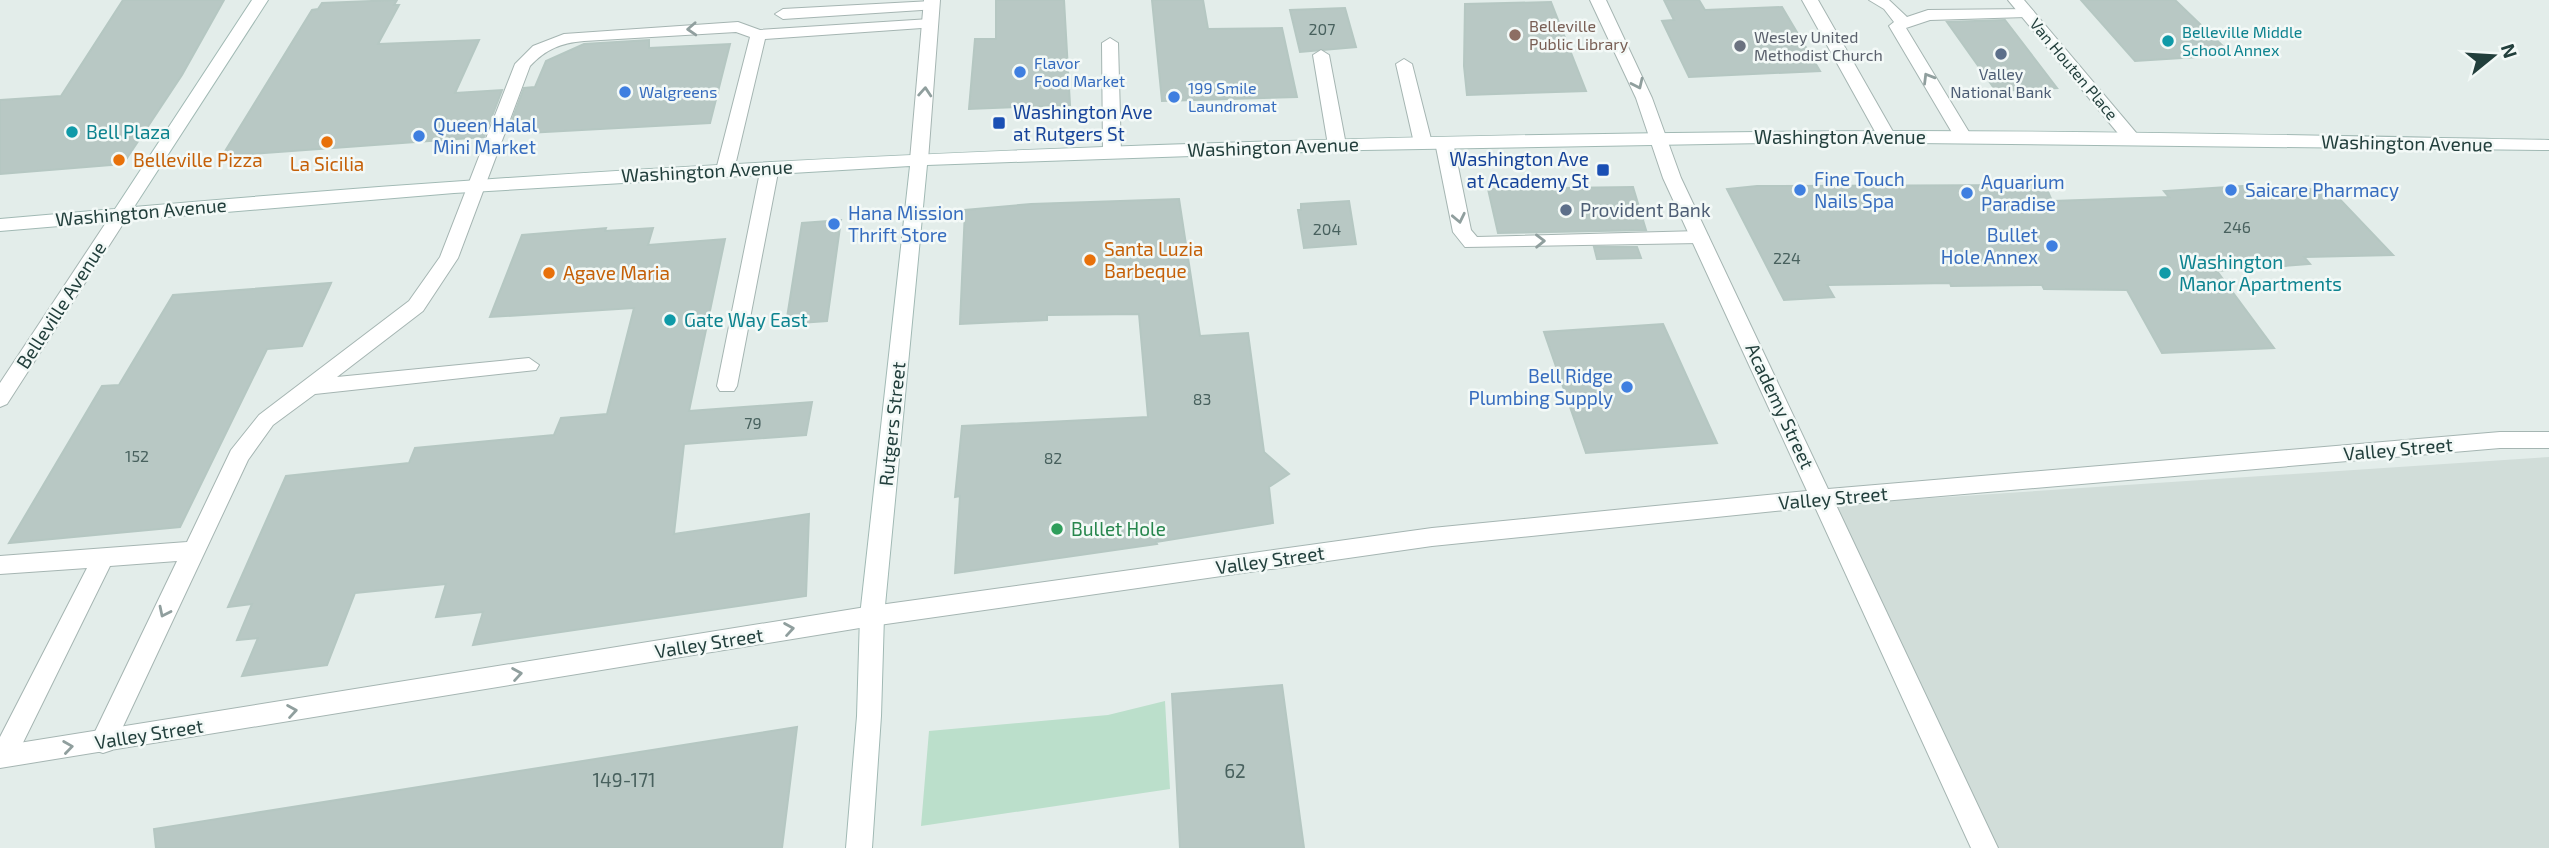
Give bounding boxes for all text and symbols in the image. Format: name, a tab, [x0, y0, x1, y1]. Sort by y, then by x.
street label: Van Houten Place	[2026, 14, 2122, 123]
place label: Belleville Public Library	[1529, 16, 1629, 53]
house number: 207	[1309, 19, 1335, 38]
one-way arrow	[686, 21, 697, 36]
north arrow	[2458, 21, 2528, 91]
place label: Belleville Middle School Annex	[2182, 22, 2302, 59]
marker: Belleville Public Library	[1507, 27, 1523, 43]
place label: Wesley United Methodist Church	[1754, 27, 1883, 64]
marker: Belleville Middle School Annex	[2160, 33, 2176, 49]
marker: Wesley United Methodist Church	[1732, 38, 1748, 54]
text: N	[2497, 41, 2523, 61]
marker: Valley National Bank	[1993, 46, 2009, 62]
place label: Flavor Food Market	[1034, 53, 1125, 90]
marker: Flavor Food Market	[1012, 64, 1028, 80]
place label: Valley National Bank	[1950, 64, 2052, 101]
one-way arrow	[1924, 73, 1937, 86]
one-way arrow	[1629, 77, 1643, 89]
place label: 199 Smile Laundromat	[1188, 78, 1277, 115]
place label: Walgreens	[639, 82, 717, 101]
marker: Walgreens	[617, 84, 633, 100]
one-way arrow	[917, 87, 932, 98]
marker: 199 Smile Laundromat	[1166, 89, 1182, 105]
place label: Washington Ave at Rutgers St	[1013, 100, 1153, 145]
place label: Queen Halal Mini Market	[433, 113, 537, 158]
marker: Washington Ave at Rutgers St	[991, 115, 1007, 131]
place label: Bell Plaza	[86, 120, 170, 143]
marker: Bell Plaza	[64, 124, 80, 140]
street label: Washington Avenue	[1754, 125, 1926, 148]
marker: Queen Halal Mini Market	[411, 128, 427, 144]
street label: Washington Avenue	[2321, 130, 2493, 155]
street label: Washington Avenue	[1187, 132, 1359, 161]
marker: La Sicilia	[319, 134, 335, 150]
place label: Washington Ave at Academy St	[1449, 147, 1589, 192]
place label: Belleville Pizza	[133, 148, 263, 171]
marker: Belleville Pizza	[111, 152, 127, 168]
place label: La Sicilia	[290, 152, 364, 175]
street label: Washington Avenue	[621, 155, 793, 186]
marker: Washington Ave at Academy St	[1595, 162, 1611, 178]
place label: Fine Touch Nails Spa	[1814, 167, 1905, 212]
place label: Aquarium Paradise	[1981, 170, 2065, 215]
place label: Saicare Pharmacy	[2245, 178, 2399, 201]
marker: Fine Touch Nails Spa	[1792, 182, 1808, 198]
marker: Saicare Pharmacy	[2223, 182, 2239, 198]
marker: Aquarium Paradise	[1959, 185, 1975, 201]
street label: Washington Avenue	[54, 193, 228, 230]
place label: Provident Bank	[1580, 198, 1711, 221]
place label: Hana Mission Thrift Store	[848, 201, 964, 246]
marker: Provident Bank	[1558, 202, 1574, 218]
one-way arrow	[1451, 212, 1466, 224]
marker: Hana Mission Thrift Store	[826, 216, 842, 232]
house number: 246	[2223, 217, 2251, 236]
house number: 204	[1313, 219, 1341, 238]
place label: Bullet Hole Annex	[1941, 223, 2038, 268]
one-way arrow	[1535, 234, 1546, 249]
street label: Belleville Avenue	[11, 237, 110, 373]
place label: Santa Luzia Barbeque	[1104, 237, 1203, 282]
marker: Bullet Hole Annex	[2044, 238, 2060, 254]
house number: 224	[1773, 248, 1801, 267]
place label: Washington Manor Apartments	[2179, 250, 2342, 295]
marker: Santa Luzia Barbeque	[1082, 252, 1098, 268]
place label: Agave Maria	[563, 261, 670, 284]
marker: Agave Maria	[541, 265, 557, 281]
marker: Washington Manor Apartments	[2157, 265, 2173, 281]
place label: Gate Way East	[684, 308, 808, 331]
marker: Gate Way East	[662, 312, 678, 328]
street label: Academy Street	[1741, 339, 1820, 472]
street label: Rutgers Street	[874, 361, 909, 487]
place label: Bell Ridge Plumbing Supply	[1468, 364, 1613, 409]
marker: Bell Ridge Plumbing Supply	[1619, 379, 1635, 395]
house number: 83	[1193, 389, 1211, 408]
house number: 79	[744, 413, 762, 432]
street label: Valley Street	[2342, 432, 2454, 465]
house number: 152	[125, 446, 149, 465]
house number: 82	[1044, 448, 1062, 467]
street label: Valley Street	[1777, 481, 1889, 514]
place label: Bullet Hole	[1071, 517, 1166, 540]
marker: Bullet Hole	[1049, 521, 1065, 537]
street label: Valley Street	[1214, 540, 1326, 579]
one-way arrow	[159, 605, 173, 617]
one-way arrow	[784, 622, 795, 637]
street label: Valley Street	[653, 623, 765, 662]
one-way arrow	[511, 667, 523, 682]
one-way arrow	[286, 704, 298, 719]
street label: Valley Street	[93, 714, 205, 753]
one-way arrow	[62, 740, 73, 755]
house number: 62	[1224, 759, 1246, 782]
house number: 149-171	[593, 768, 655, 791]

